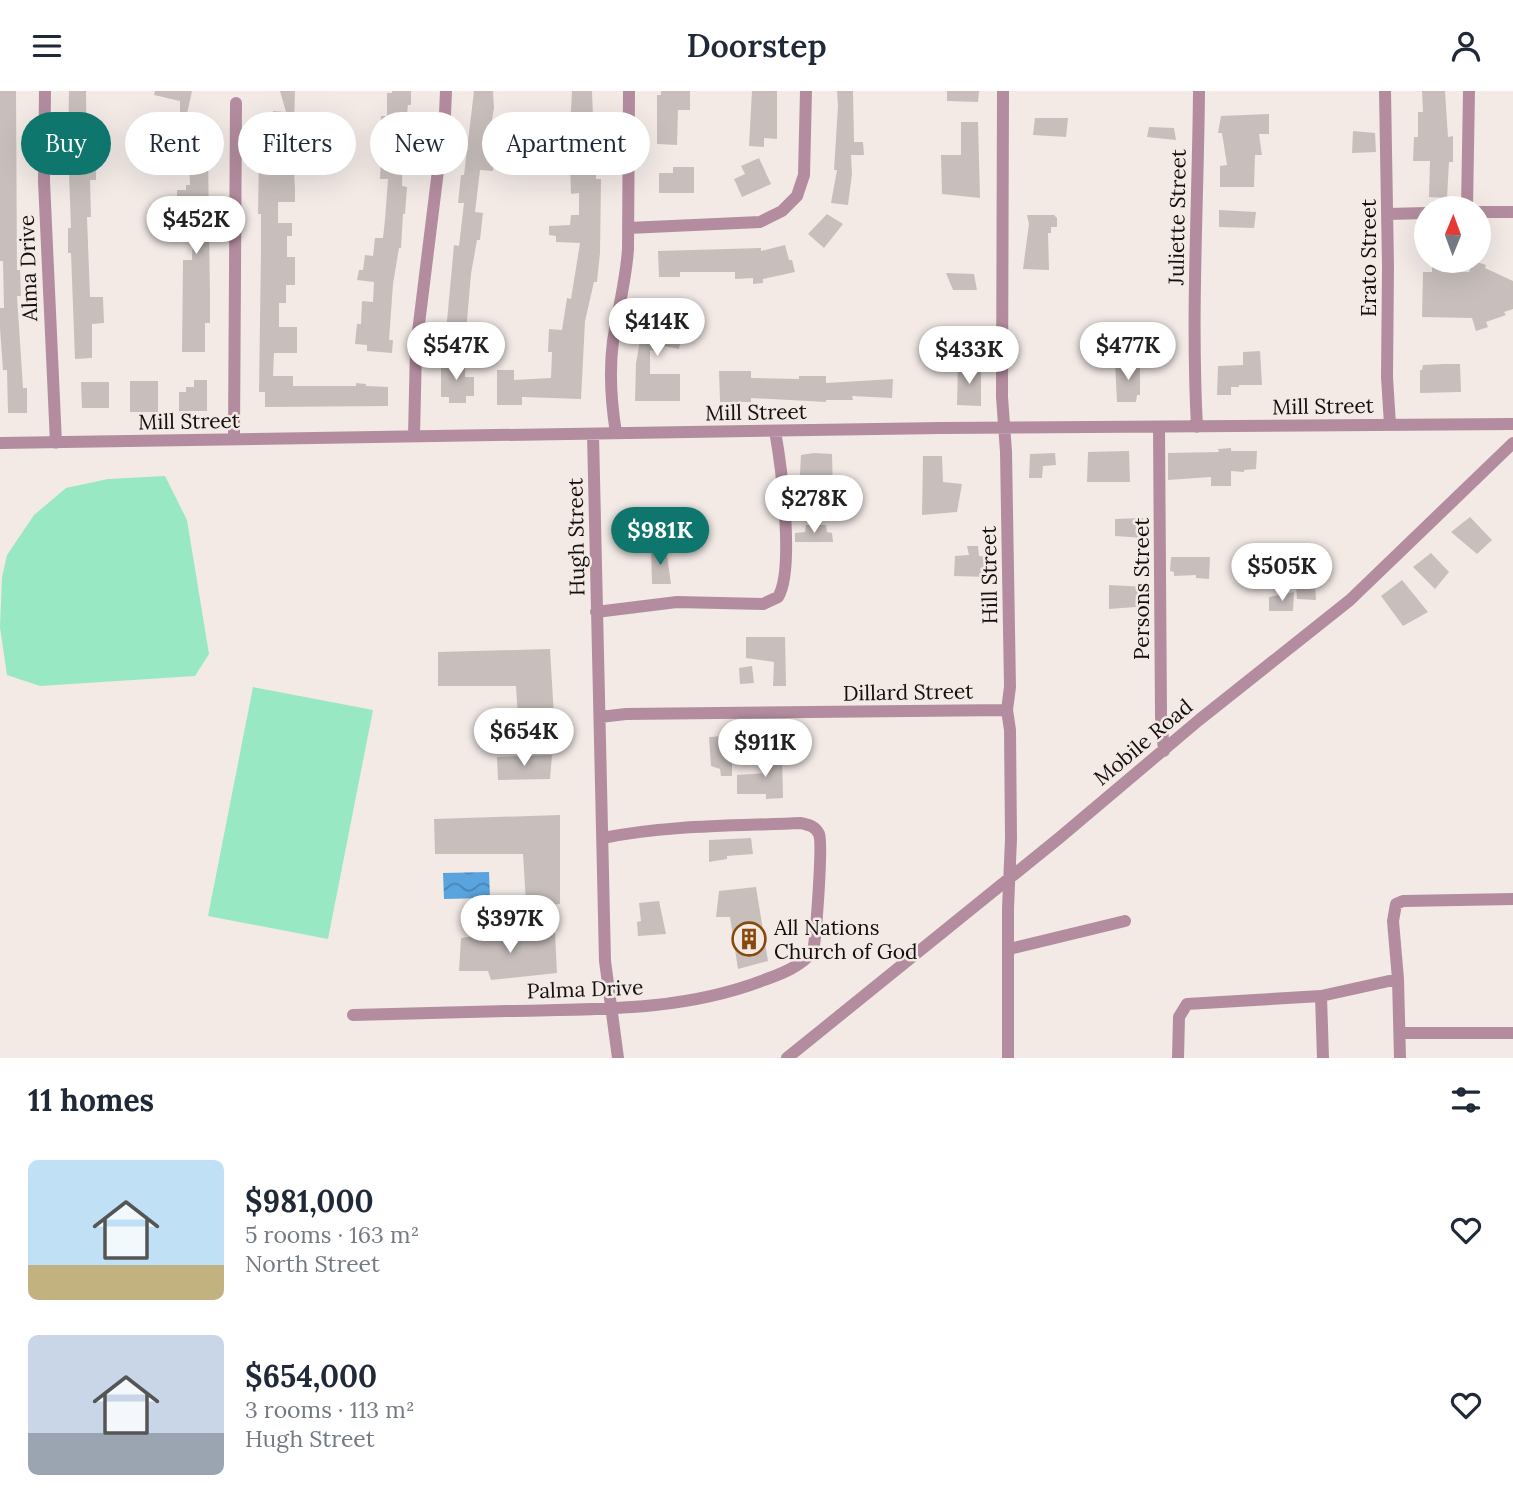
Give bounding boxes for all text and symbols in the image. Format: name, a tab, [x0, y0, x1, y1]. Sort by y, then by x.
text: Doorstep	[686, 25, 827, 66]
icon: menu	[28, 27, 66, 65]
icon: person	[1447, 27, 1485, 65]
chip: Buy	[21, 112, 111, 175]
chip: Rent	[125, 112, 224, 175]
chip: Filters	[238, 112, 356, 175]
chip: New	[370, 112, 468, 175]
chip: Apartment	[482, 112, 650, 175]
street label: Juliette Street	[1162, 148, 1192, 286]
north arrow	[1414, 196, 1491, 273]
map controls	[1414, 196, 1491, 273]
pin: $452K	[147, 197, 245, 256]
street label: Erato Street	[1355, 198, 1382, 317]
text: $452K	[162, 204, 230, 233]
street label: Alma Drive	[13, 214, 43, 323]
pin: $414K	[608, 299, 706, 358]
text: $414K	[625, 306, 689, 335]
pin: $547K	[407, 323, 505, 382]
pin: $477K	[1079, 323, 1177, 382]
pin: $433K	[920, 327, 1018, 386]
text: $547K	[423, 330, 489, 359]
text: $477K	[1096, 330, 1160, 359]
text: $433K	[935, 334, 1003, 363]
street label: Mill Street	[1272, 392, 1375, 420]
street label: Mill Street	[705, 398, 808, 426]
street label: Mill Street	[138, 407, 241, 435]
pin: $278K	[765, 475, 863, 535]
street label: Hugh Street	[561, 477, 591, 596]
text: $278K	[781, 483, 847, 512]
pin: $981K	[611, 507, 709, 567]
text: $981K	[627, 515, 693, 544]
street label: Persons Street	[1128, 517, 1155, 660]
street label: Hill Street	[975, 525, 1003, 625]
pin: $505K	[1233, 543, 1331, 603]
text: $505K	[1247, 551, 1317, 580]
street label: Dillard Street	[843, 677, 974, 707]
street label: Mobile Road	[1088, 693, 1198, 791]
pin: $654K	[475, 709, 573, 768]
text: $654K	[490, 716, 558, 745]
pin: $911K	[716, 719, 814, 779]
text: $911K	[734, 727, 796, 756]
pin: $397K	[461, 895, 559, 955]
text: $397K	[477, 903, 543, 932]
place label: All Nations Church of God	[773, 914, 918, 965]
building icon: All Nations Church of God	[730, 920, 768, 958]
street label: Palma Drive	[526, 973, 644, 1005]
text: 11 homes	[28, 1081, 154, 1119]
icon: filters	[1447, 1081, 1485, 1119]
text: $981,000	[245, 1182, 374, 1220]
icon: home	[84, 1188, 168, 1272]
icon: heart	[1447, 1211, 1485, 1249]
text: 5 rooms · 163 m²	[245, 1220, 419, 1249]
text: North Street	[245, 1249, 380, 1278]
text: $654,000	[245, 1357, 377, 1395]
icon: home	[84, 1363, 168, 1447]
icon: heart	[1447, 1386, 1485, 1424]
text: 3 rooms · 113 m²	[245, 1395, 415, 1424]
text: Hugh Street	[245, 1424, 375, 1453]

